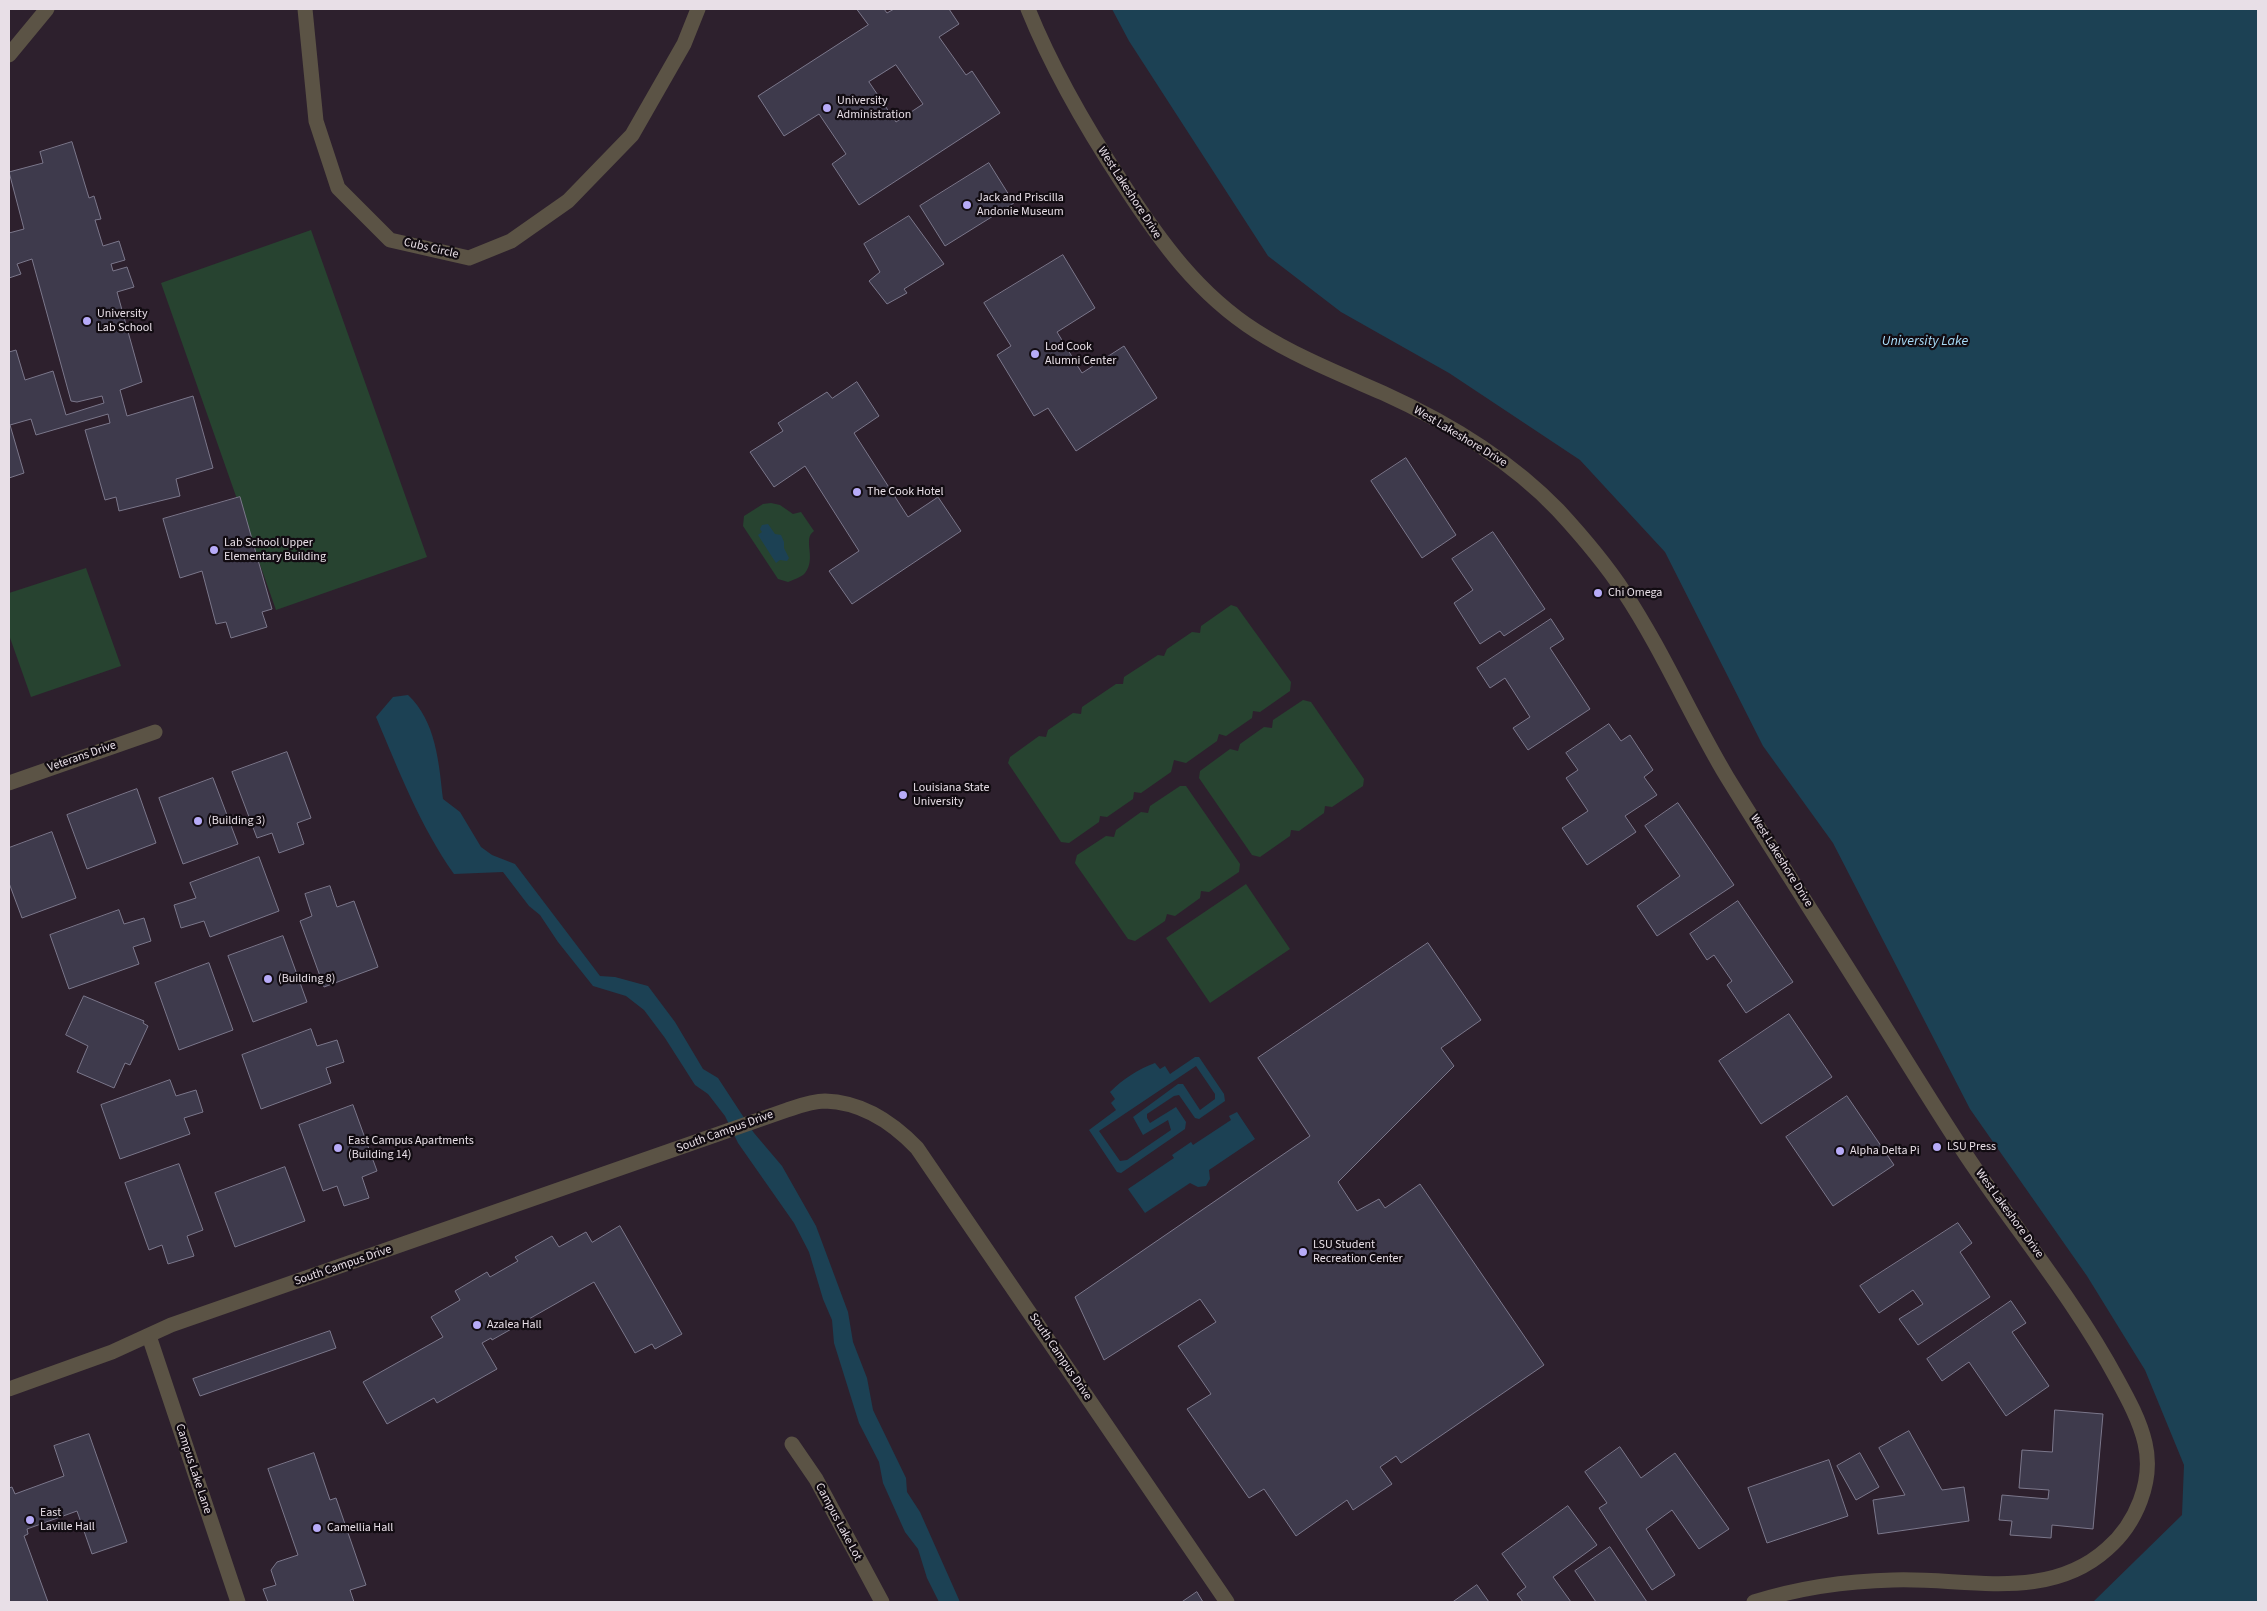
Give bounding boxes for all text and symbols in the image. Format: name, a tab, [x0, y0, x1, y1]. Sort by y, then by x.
place label: University Administration	[837, 94, 911, 122]
marker: University Administration	[821, 102, 833, 114]
street label: West Lakeshore Drive	[1094, 144, 1164, 242]
place label: Jack and Priscilla Andonie Museum	[977, 191, 1064, 219]
marker: Jack and Priscilla Andonie Museum	[961, 199, 973, 211]
street label: Cubs Circle	[402, 236, 460, 262]
place label: University Lab School	[97, 307, 152, 335]
marker: University Lab School	[81, 315, 93, 327]
water label: University Lake	[1882, 334, 1968, 350]
place label: Lod Cook Alumni Center	[1045, 340, 1116, 368]
marker: Lod Cook Alumni Center	[1029, 348, 1041, 360]
street label: West Lakeshore Drive	[1411, 403, 1509, 471]
place label: The Cook Hotel	[867, 485, 944, 499]
marker: The Cook Hotel	[851, 486, 863, 498]
place label: Lab School Upper Elementary Building	[224, 536, 326, 564]
marker: Lab School Upper Elementary Building	[208, 544, 220, 556]
place label: Chi Omega	[1608, 586, 1662, 600]
marker: Chi Omega	[1592, 587, 1604, 599]
street label: Veterans Drive	[46, 739, 118, 775]
place label: Louisiana State University	[913, 781, 989, 809]
marker: Louisiana State University	[897, 789, 909, 801]
street label: West Lakeshore Drive	[1747, 812, 1815, 910]
place label: (Building 3)	[208, 814, 265, 828]
marker: (Building 3)	[192, 815, 204, 827]
place label: (Building 8)	[278, 972, 335, 986]
marker: (Building 8)	[262, 973, 274, 985]
street label: South Campus Drive	[675, 1108, 775, 1156]
place label: East Campus Apartments (Building 14)	[348, 1134, 474, 1162]
place label: LSU Press	[1947, 1140, 1996, 1154]
marker: LSU Press	[1931, 1141, 1943, 1153]
marker: East Campus Apartments (Building 14)	[332, 1142, 344, 1154]
place label: Alpha Delta Pi	[1850, 1144, 1920, 1158]
marker: Alpha Delta Pi	[1834, 1145, 1846, 1157]
street label: West Lakeshore Drive	[1972, 1167, 2046, 1261]
place label: LSU Student Recreation Center	[1313, 1238, 1403, 1266]
street label: South Campus Drive	[292, 1243, 394, 1289]
marker: LSU Student Recreation Center	[1297, 1246, 1309, 1258]
street label: South Campus Drive	[1026, 1311, 1094, 1403]
place label: Azalea Hall	[487, 1318, 542, 1332]
marker: Azalea Hall	[471, 1319, 483, 1331]
street label: Campus Lake Lane	[172, 1422, 214, 1516]
street label: Campus Lake Lot	[812, 1481, 864, 1563]
place label: East Laville Hall	[40, 1506, 95, 1534]
marker: East Laville Hall	[24, 1514, 36, 1526]
place label: Camellia Hall	[327, 1521, 393, 1535]
marker: Camellia Hall	[311, 1522, 323, 1534]

